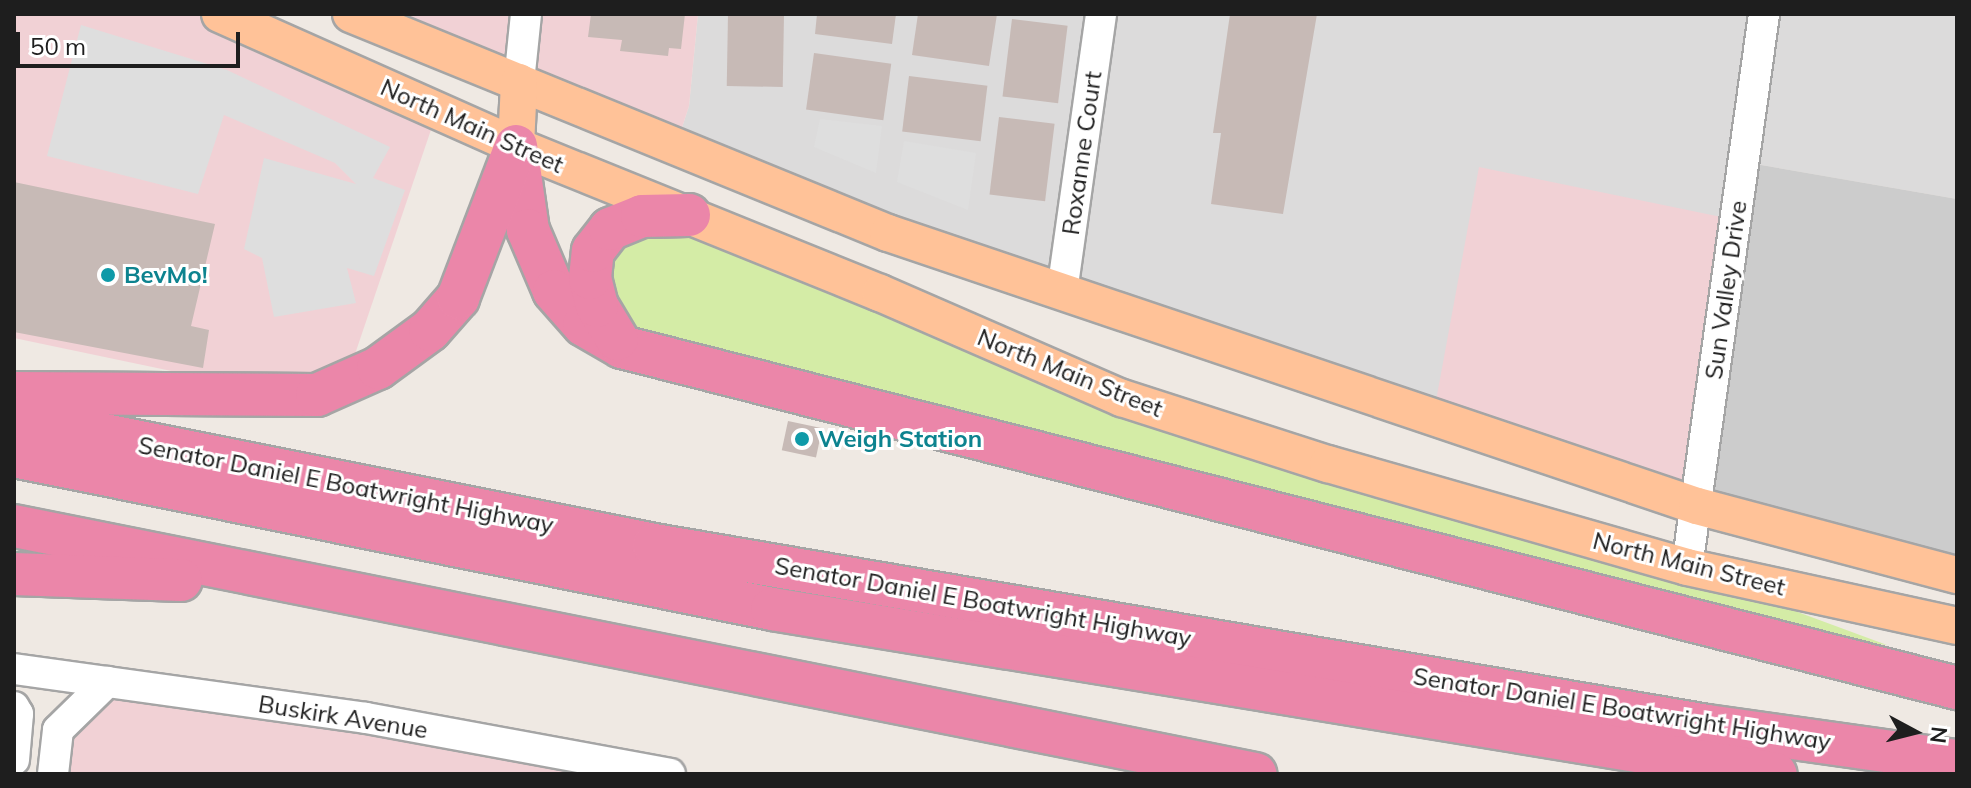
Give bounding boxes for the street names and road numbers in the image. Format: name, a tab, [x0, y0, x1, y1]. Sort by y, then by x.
street label: Roxanne Court	[1056, 69, 1108, 237]
street label: North Main Street	[376, 73, 568, 179]
street label: Sun Valley Drive	[1699, 199, 1753, 381]
street label: North Main Street	[973, 323, 1167, 423]
street label: Senator Daniel E Boatwright Highway	[136, 431, 556, 539]
street label: North Main Street	[1590, 526, 1788, 602]
street label: Senator Daniel E Boatwright Highway	[772, 551, 1194, 653]
street label: Senator Daniel E Boatwright Highway	[1411, 662, 1833, 756]
street label: Buskirk Avenue	[256, 689, 430, 745]

